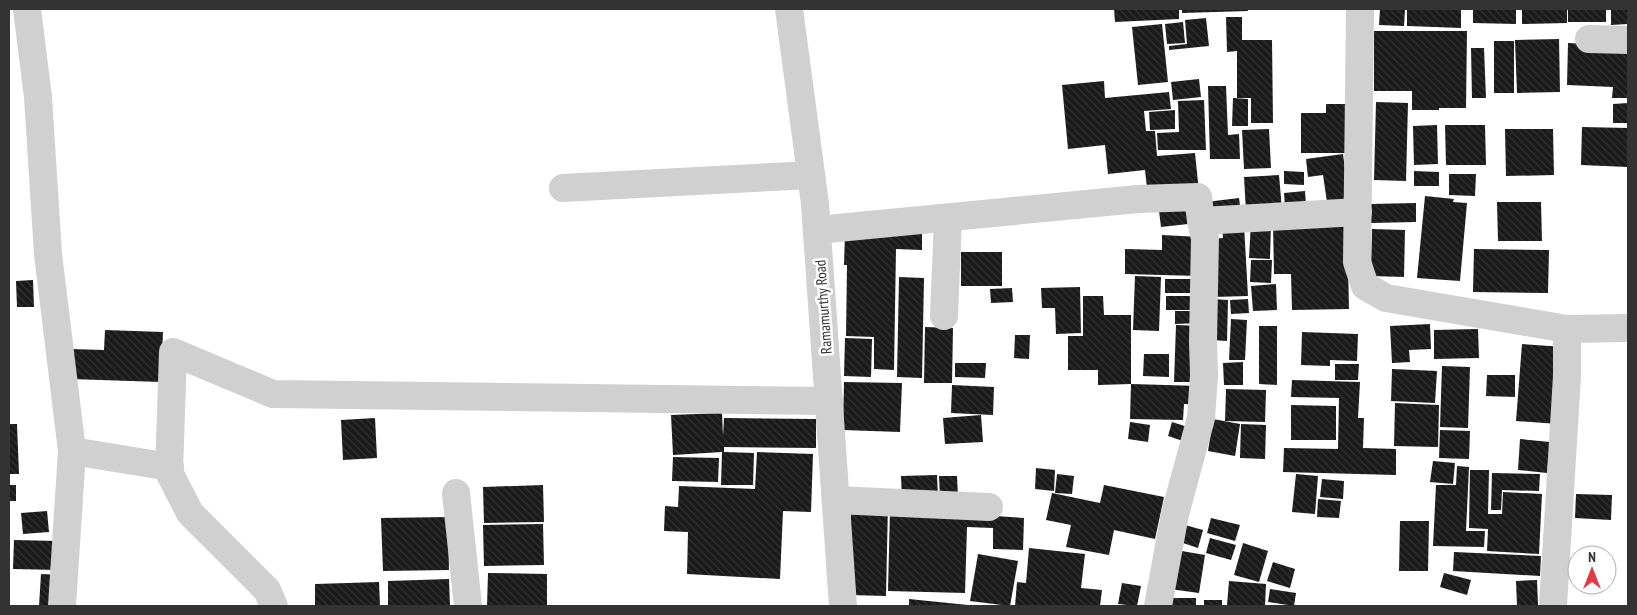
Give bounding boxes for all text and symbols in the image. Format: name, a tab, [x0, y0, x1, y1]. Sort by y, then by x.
street label: Ramamurthy Road	[810, 259, 836, 355]
north arrow	[1567, 545, 1617, 595]
text: N	[1588, 548, 1596, 566]

